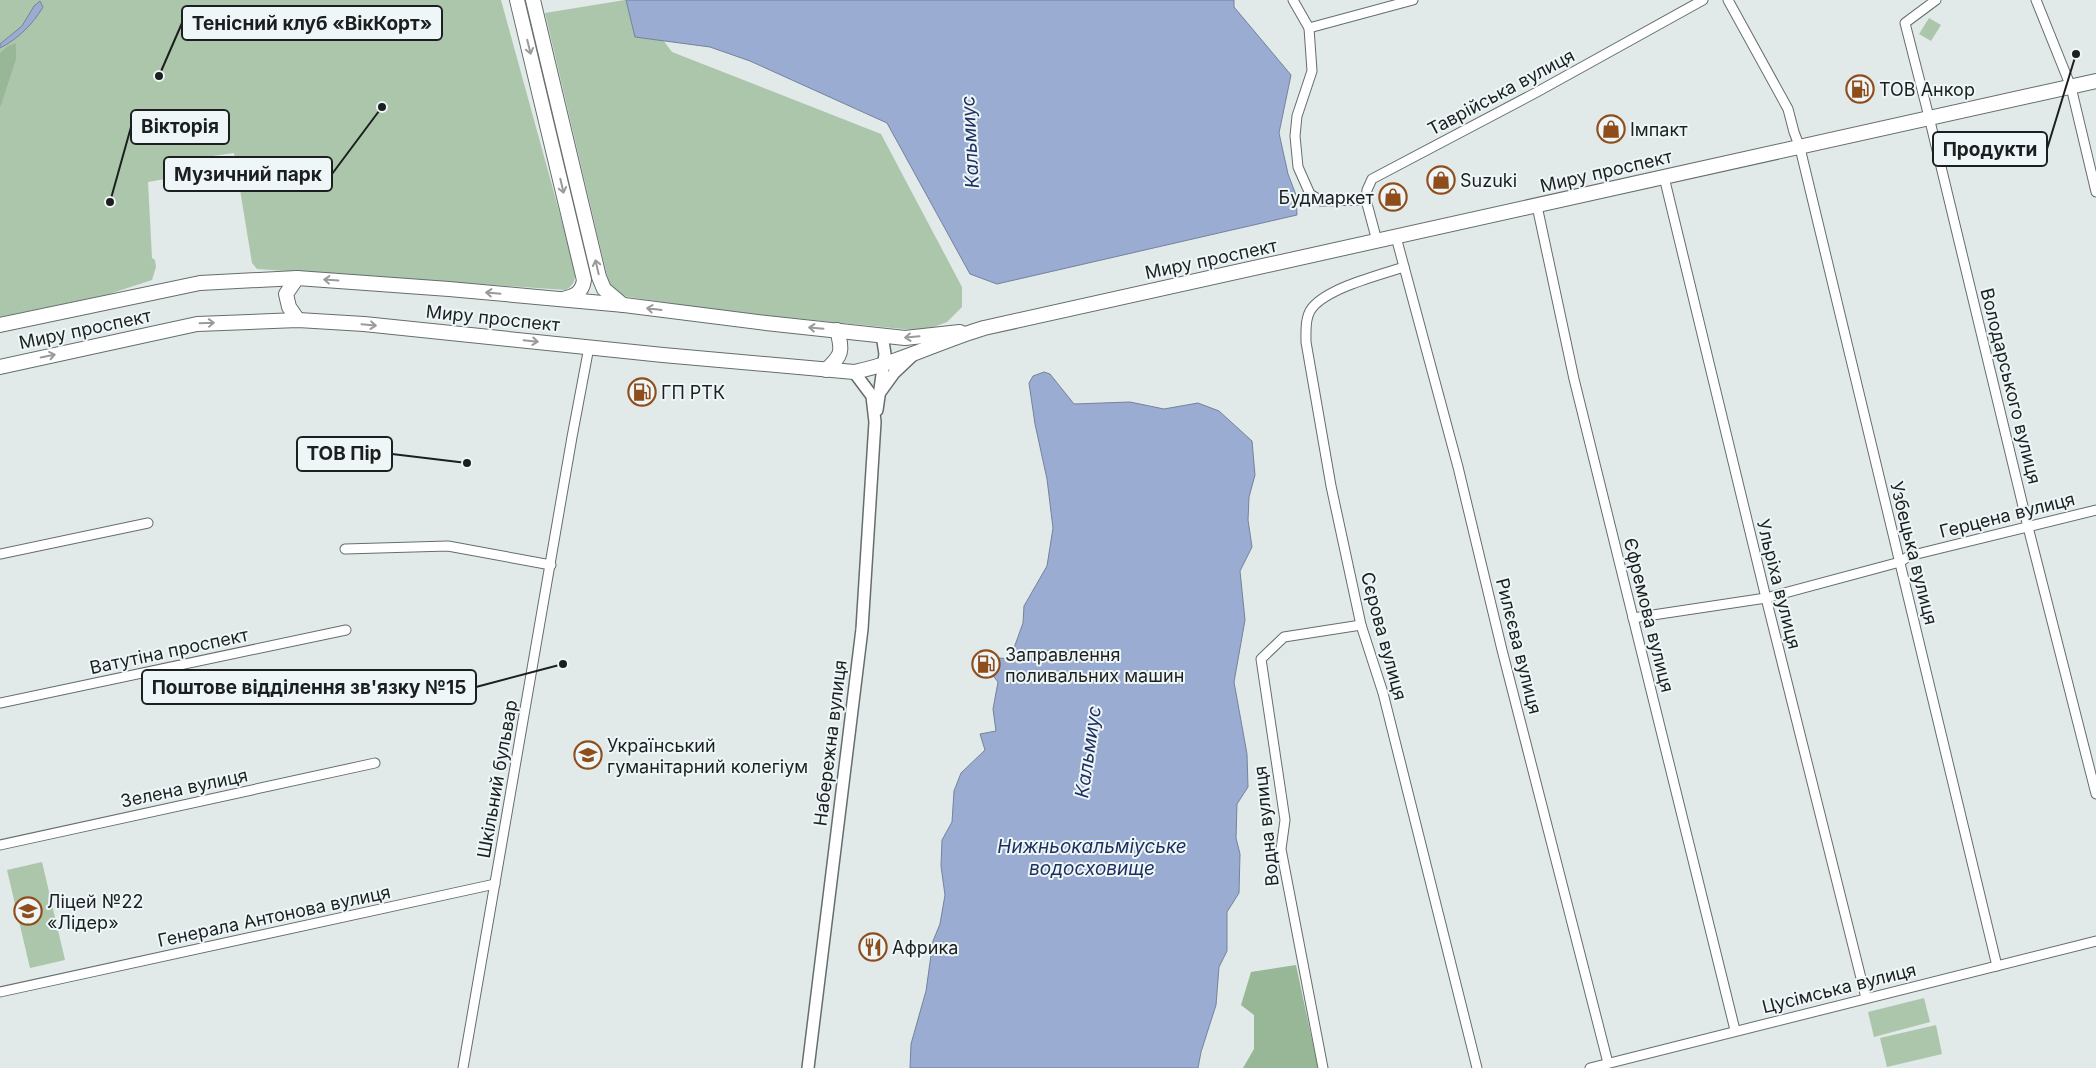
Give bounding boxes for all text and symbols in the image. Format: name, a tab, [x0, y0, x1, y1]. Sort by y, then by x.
callout: Тенісний клуб «ВікКорт»	[182, 6, 442, 40]
text: Тенісний клуб «ВікКорт»	[192, 12, 432, 35]
one-way arrow	[524, 39, 534, 55]
street label: Таврійська вулиця	[1424, 44, 1578, 140]
fuel station icon: ТОВ Анкор	[1845, 74, 1875, 104]
place label: ТОВ Анкор	[1879, 79, 1975, 100]
water label: Кальмиус	[956, 95, 984, 189]
callout: Вікторія	[131, 110, 229, 144]
shop icon: Iмпакт	[1596, 114, 1626, 144]
text: Вікторія	[141, 115, 219, 138]
place label: Iмпакт	[1630, 119, 1688, 140]
callout: Продукти	[1933, 132, 2047, 166]
text: Продукти	[1943, 138, 2037, 161]
street label: Миру проспект	[1538, 145, 1675, 196]
callout: Музичний парк	[164, 157, 332, 191]
text: Музичний парк	[174, 163, 322, 186]
shop icon: Suzuki	[1426, 165, 1456, 195]
place label: Suzuki	[1460, 170, 1517, 191]
one-way arrow	[558, 178, 567, 194]
shop icon: Будмаркет	[1378, 182, 1408, 212]
place label: Будмаркет	[1279, 187, 1375, 208]
street label: Миру проспект	[1143, 235, 1280, 283]
one-way arrow	[592, 260, 601, 276]
one-way arrow	[323, 275, 339, 285]
street label: Володарського вулиця	[1976, 286, 2046, 486]
one-way arrow	[485, 288, 501, 298]
street label: Миру проспект	[425, 301, 562, 336]
one-way arrow	[647, 304, 663, 314]
street label: Миру проспект	[17, 305, 154, 353]
one-way arrow	[198, 319, 214, 328]
one-way arrow	[361, 320, 377, 330]
one-way arrow	[808, 323, 824, 333]
one-way arrow	[905, 332, 921, 342]
one-way arrow	[522, 336, 538, 346]
one-way arrow	[39, 350, 55, 360]
fuel station icon: ГП РТК	[627, 377, 657, 407]
place label: ГП РТК	[661, 382, 725, 403]
callout: ТОВ Пір	[297, 437, 392, 471]
text: ТОВ Пір	[306, 442, 382, 465]
street label: Узбецька вулиця	[1886, 479, 1942, 627]
street label: Герцена вулиця	[1937, 488, 2077, 542]
street label: Ульріха вулиця	[1753, 517, 1805, 651]
street label: Єфремова вулиця	[1620, 536, 1678, 694]
street label: Сєрова вулиця	[1357, 570, 1411, 702]
street label: Рилєєва вулиця	[1492, 576, 1546, 716]
street label: Ватутіна проспект	[88, 624, 251, 678]
place label: Заправлення поливальних машин	[1005, 644, 1184, 686]
fuel station icon: Заправлення поливальних машин	[971, 649, 1001, 679]
street label: Набережна вулиця	[809, 659, 851, 827]
callout: Поштове відділення зв'язку №15	[142, 670, 476, 704]
text: Поштове відділення зв'язку №15	[152, 676, 466, 699]
street label: Шкільний бульвар	[473, 698, 521, 860]
water label: Кальмиус	[1070, 704, 1106, 800]
place label: Український гуманітарний колегіум	[607, 735, 808, 777]
school or university icon: Український гуманітарний колегіум	[573, 740, 603, 770]
street label: Зелена вулиця	[118, 764, 250, 812]
street label: Водна вулиця	[1249, 765, 1283, 887]
water label: Нижньокальміуське водосховище	[997, 835, 1187, 880]
street label: Генерала Антонова вулиця	[156, 881, 392, 951]
place label: Ліцей №22 «Лідер»	[47, 891, 143, 933]
school or university icon: Ліцей №22 «Лідер»	[13, 896, 43, 926]
restaurant icon: Африка	[858, 932, 888, 962]
place label: Африка	[892, 937, 958, 958]
street label: Цусімська вулиця	[1760, 959, 1918, 1017]

